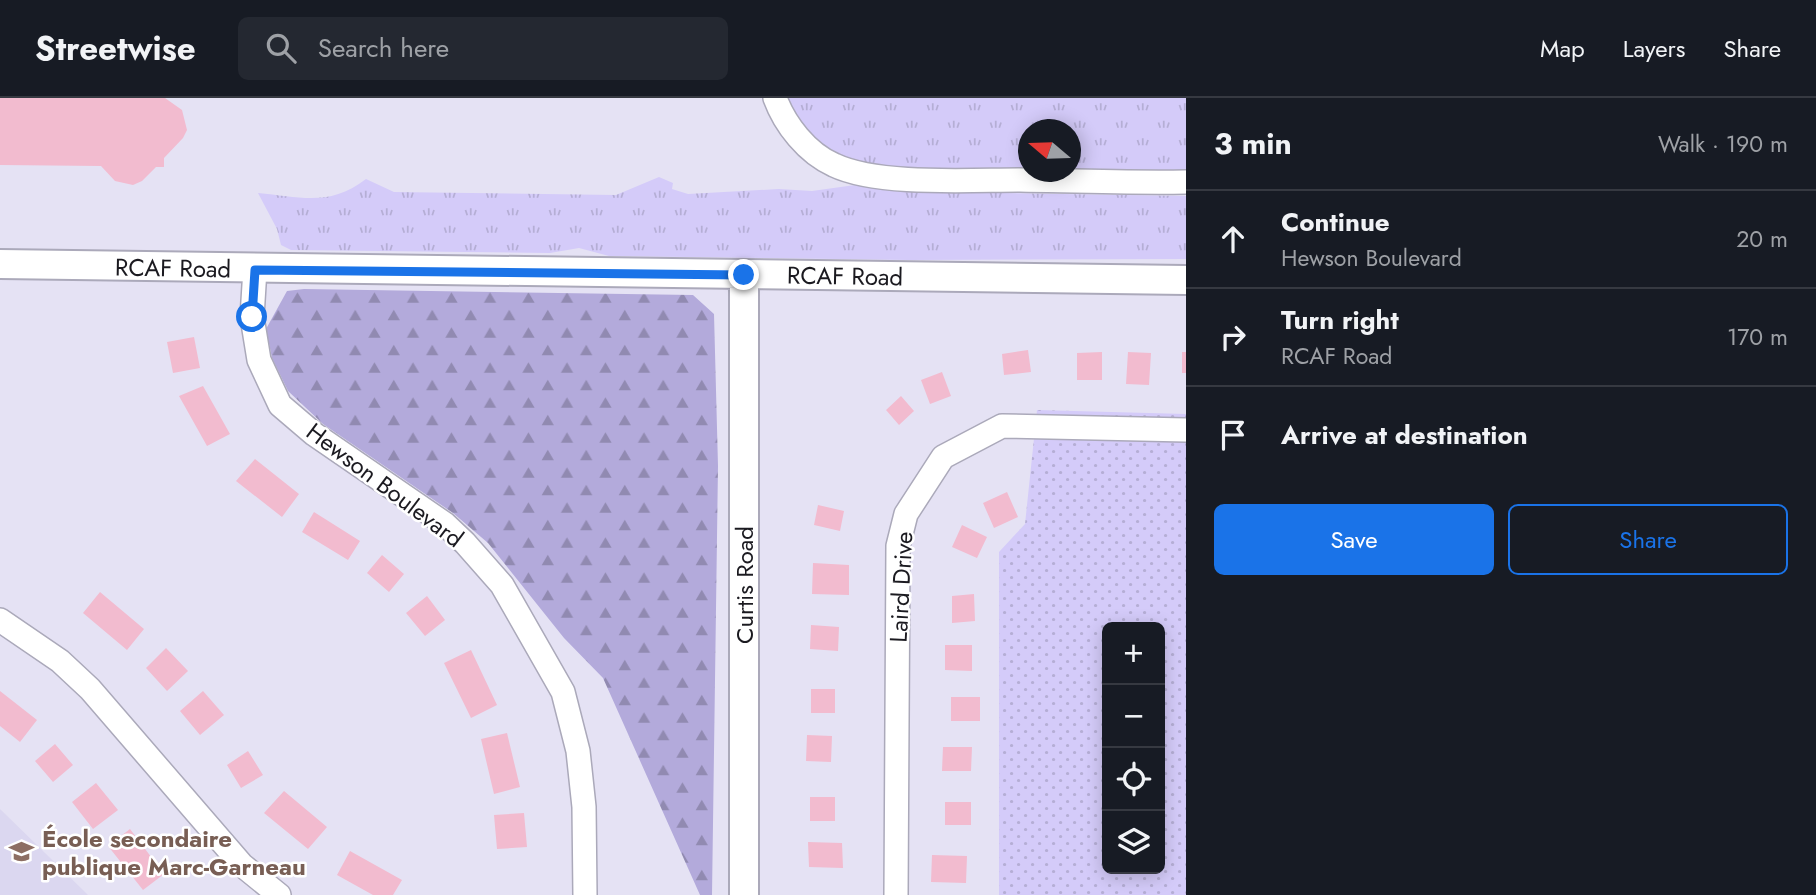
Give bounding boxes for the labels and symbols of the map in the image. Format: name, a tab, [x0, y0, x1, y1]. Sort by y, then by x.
north arrow	[1018, 119, 1081, 182]
street label: RCAF Road	[115, 249, 231, 287]
street label: RCAF Road	[787, 257, 903, 295]
route end	[728, 259, 759, 290]
route start	[236, 301, 267, 332]
street label: Hewson Boulevard	[299, 414, 471, 556]
street label: Curtis Road	[727, 526, 762, 644]
street label: Laird Drive	[881, 531, 921, 643]
place label: École secondaire publique Marc-Garneau	[42, 821, 306, 884]
school or university icon: École secondaire publique Marc-Garneau	[8, 838, 36, 866]

